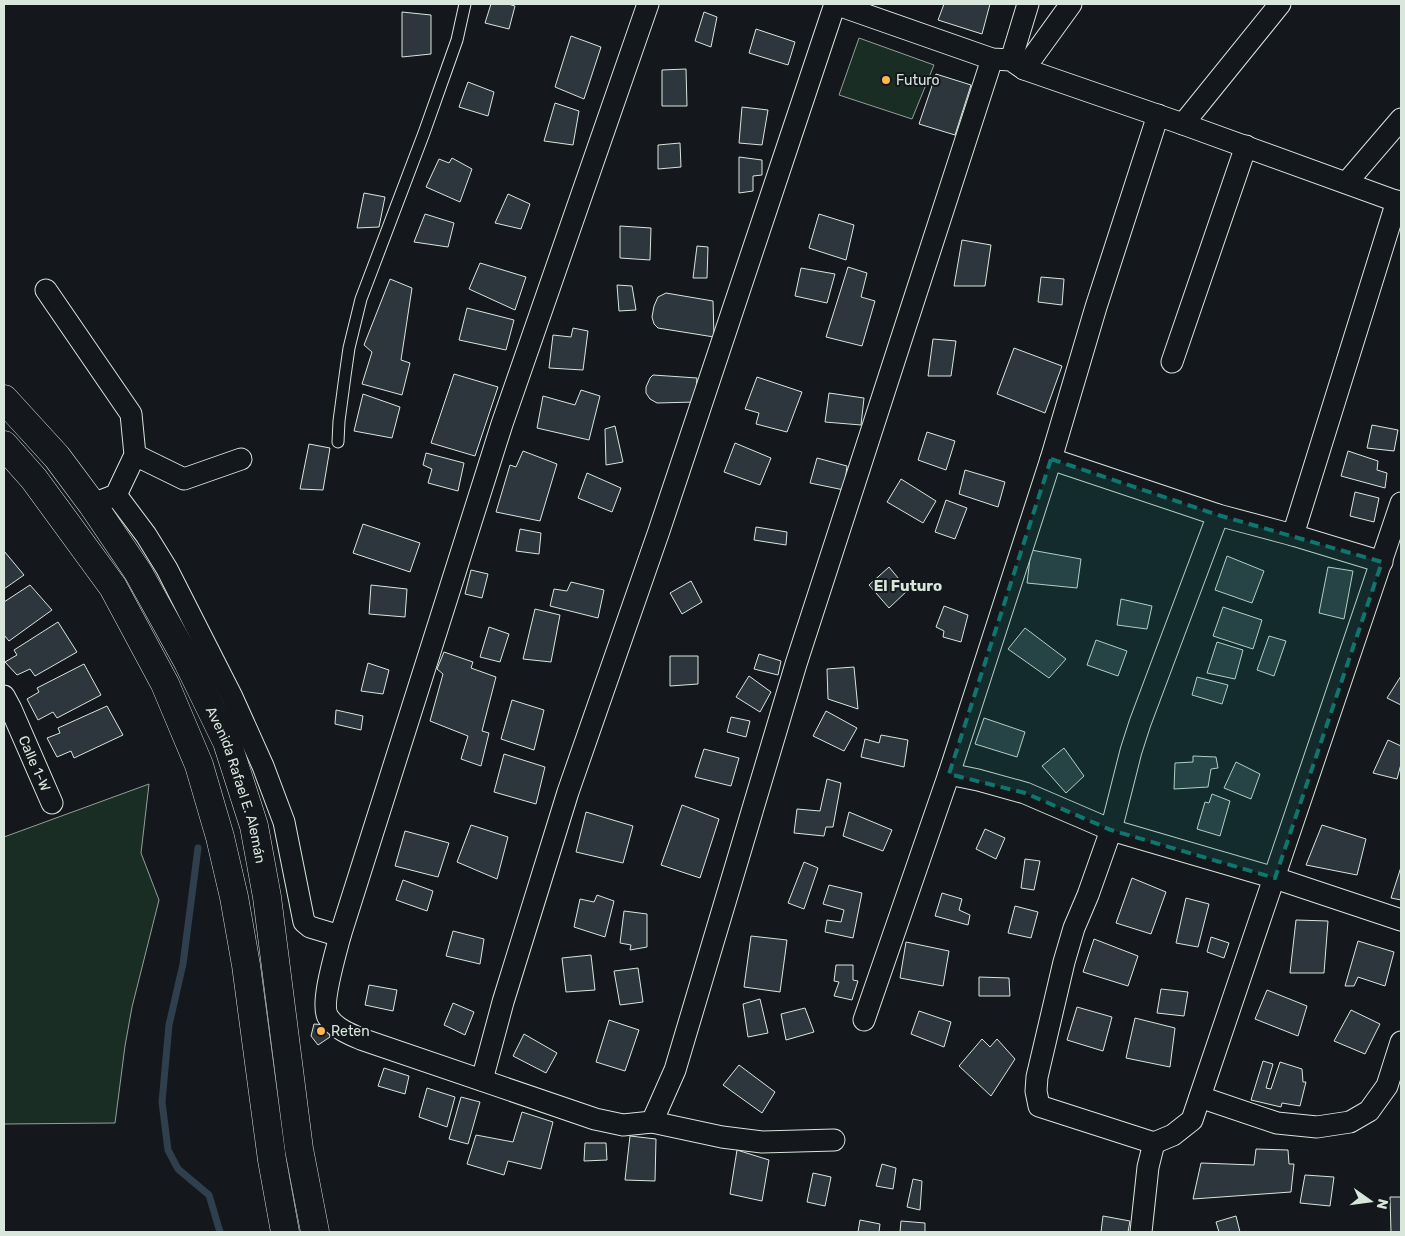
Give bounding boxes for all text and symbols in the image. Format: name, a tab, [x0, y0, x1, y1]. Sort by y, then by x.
place label: Futuro	[896, 72, 940, 89]
marker: Futuro	[880, 74, 892, 86]
district label: El Futuro	[874, 577, 942, 595]
street label: Avenida Rafael E. Alemán	[202, 704, 269, 865]
street label: Calle 1-W	[15, 733, 54, 794]
place label: Reten	[331, 1023, 370, 1040]
marker: Reten	[315, 1025, 327, 1037]
north arrow	[1345, 1176, 1395, 1226]
text: N	[1373, 1197, 1392, 1211]

